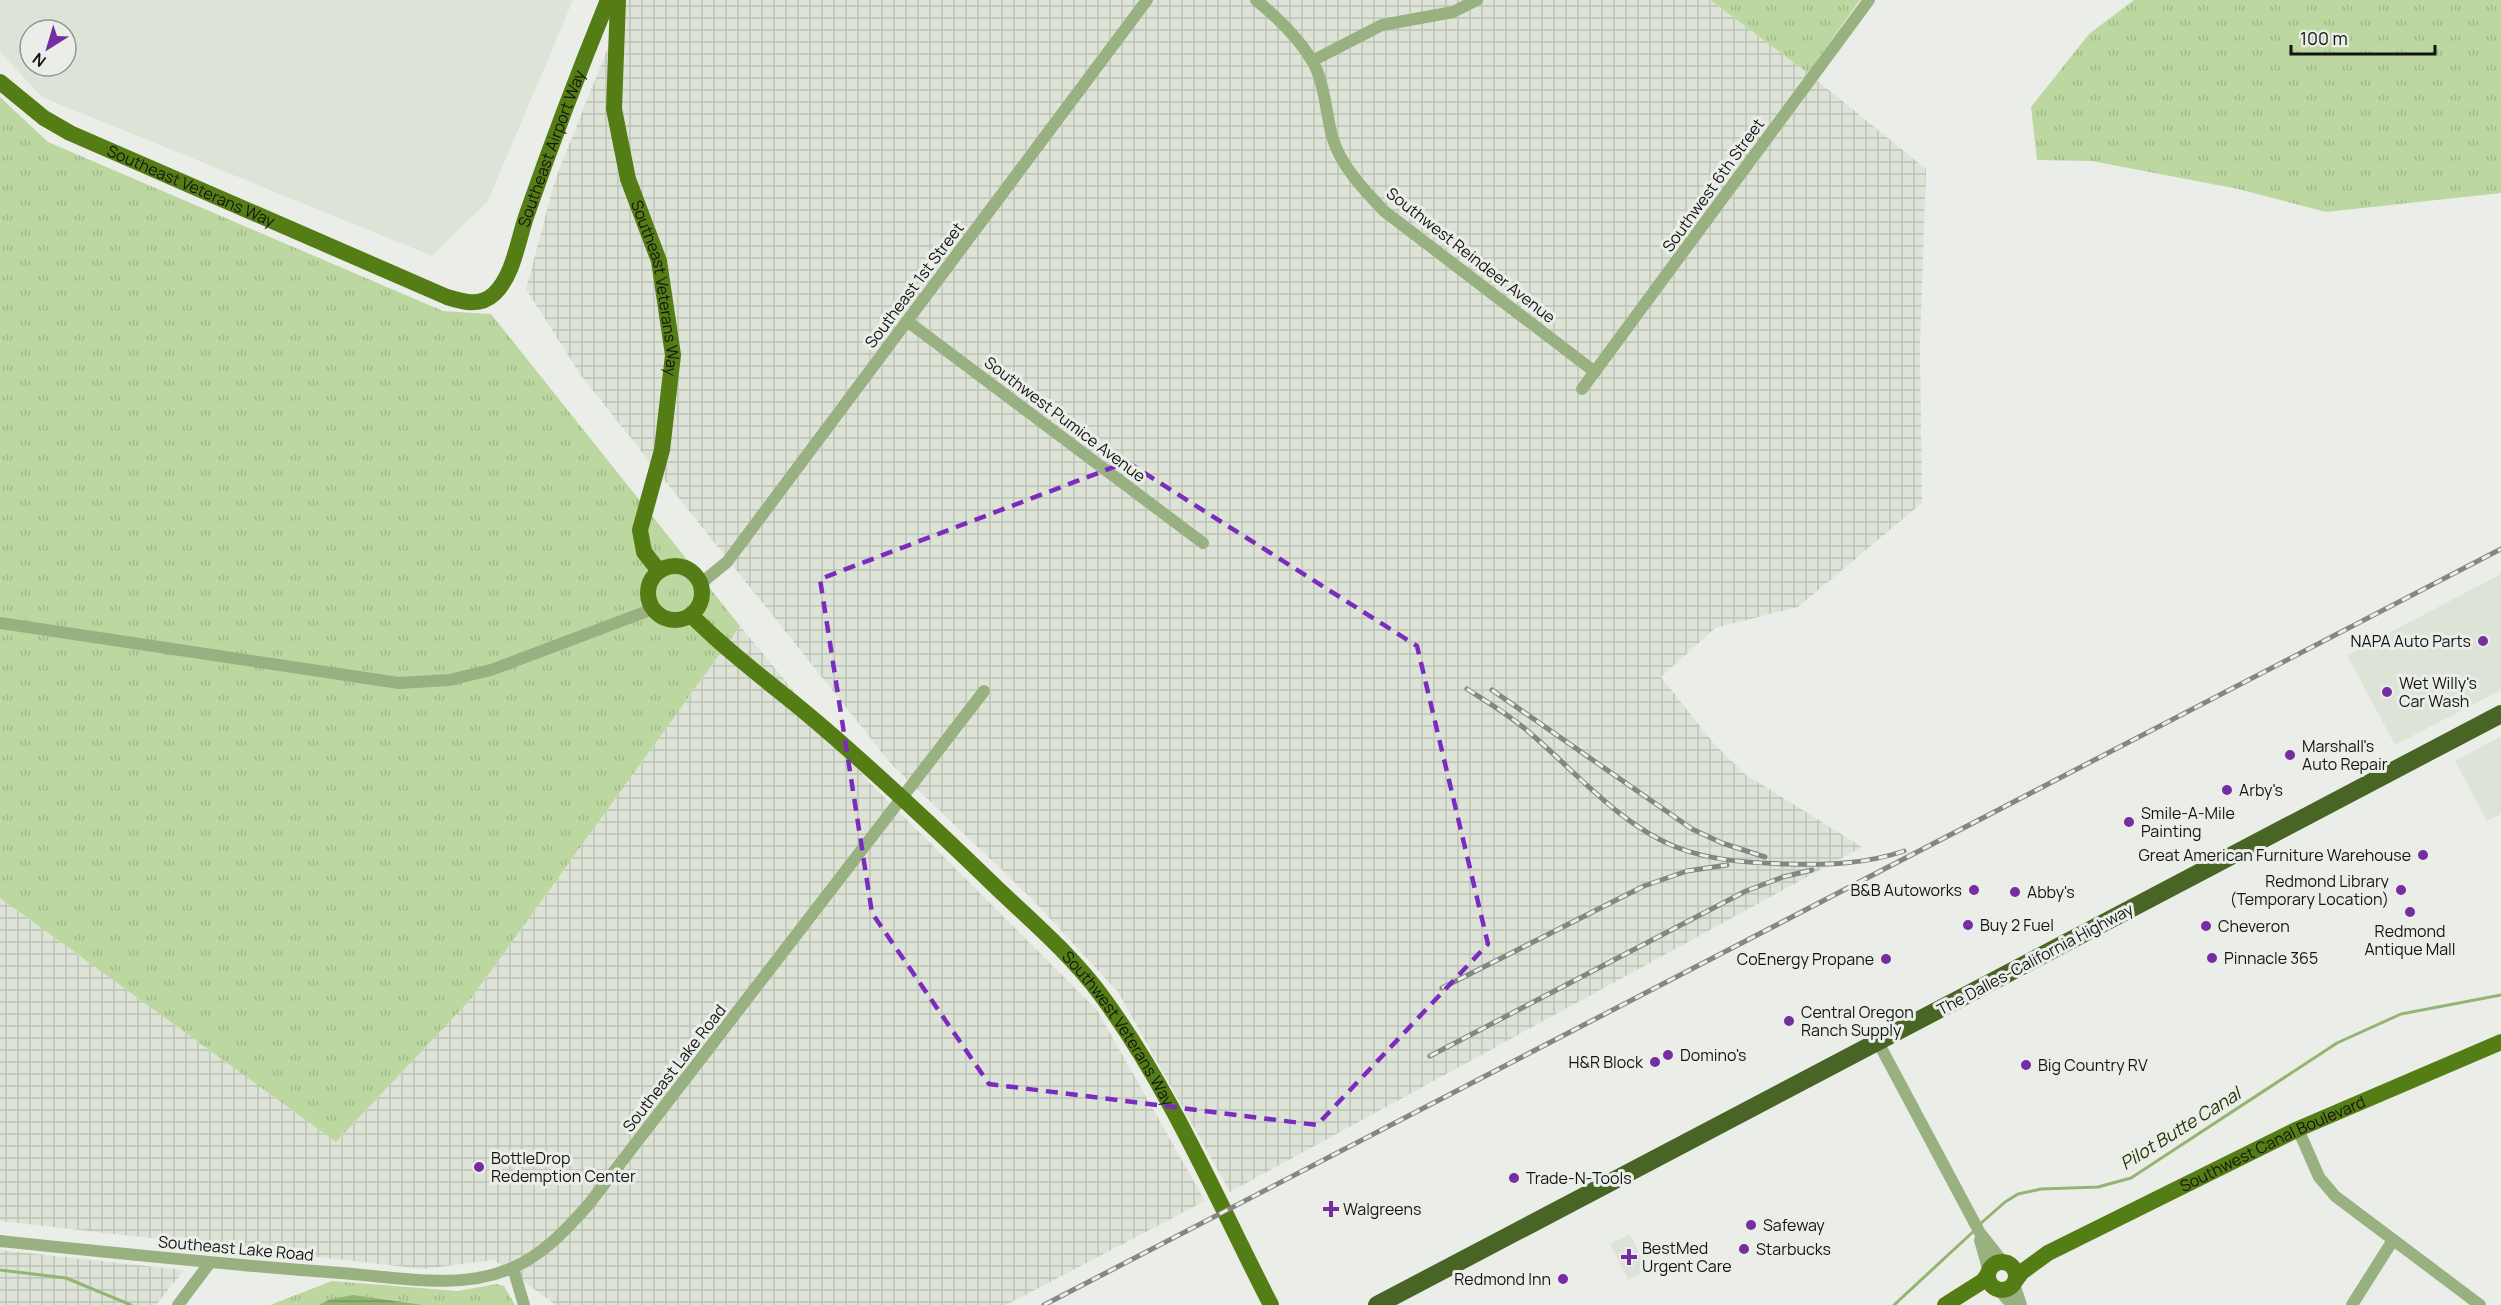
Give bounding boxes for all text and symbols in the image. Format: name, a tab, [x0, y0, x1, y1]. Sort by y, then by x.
north arrow	[18, 18, 78, 78]
scale bar	[2291, 18, 2435, 56]
text: 100 m	[2300, 26, 2348, 50]
text: N	[28, 48, 50, 72]
street label: Southeast Airport Way	[512, 66, 590, 230]
street label: Southwest 6th Street	[1657, 114, 1769, 256]
street label: Southeast Veterans Way	[104, 140, 279, 232]
street label: Southwest Reindeer Avenue	[1382, 182, 1560, 328]
street label: Southeast Veterans Way	[626, 197, 685, 378]
street label: Southeast 1st Street	[859, 218, 969, 352]
street label: Southwest Pumice Avenue	[980, 351, 1150, 487]
place label: NAPA Auto Parts	[2351, 630, 2471, 652]
marker: NAPA Auto Parts	[2476, 634, 2490, 648]
place label: Wet Willy's Car Wash	[2399, 672, 2477, 712]
marker: Wet Willy's Car Wash	[2380, 685, 2394, 699]
place label: Marshall's Auto Repair	[2302, 735, 2388, 775]
marker: Marshall's Auto Repair	[2283, 748, 2297, 762]
place label: Arby's	[2239, 779, 2283, 801]
marker: Arby's	[2220, 783, 2234, 797]
place label: Smile-A-Mile Painting	[2141, 802, 2235, 842]
marker: Smile-A-Mile Painting	[2122, 815, 2136, 829]
place label: Great American Furniture Warehouse	[2139, 844, 2411, 866]
marker: Great American Furniture Warehouse	[2416, 848, 2430, 862]
place label: Redmond Library (Temporary Location)	[2230, 870, 2390, 910]
place label: B&B Autoworks	[1851, 879, 1962, 901]
place label: Abby's	[2027, 881, 2075, 903]
marker: B&B Autoworks	[1967, 883, 1981, 897]
marker: Redmond Library (Temporary Location)	[2394, 883, 2408, 897]
marker: Abby's	[2008, 885, 2022, 899]
street label: The Dalles-California Highway	[1933, 898, 2137, 1020]
marker: Redmond Antique Mall	[2403, 905, 2417, 919]
place label: Buy 2 Fuel	[1980, 914, 2054, 936]
place label: Cheveron	[2218, 915, 2290, 937]
marker: Buy 2 Fuel	[1961, 918, 1975, 932]
marker: Cheveron	[2199, 919, 2213, 933]
place label: Redmond Antique Mall	[2364, 920, 2456, 960]
street label: Southwest Veterans Way	[1057, 946, 1180, 1110]
place label: Pinnacle 365	[2224, 947, 2318, 969]
place label: CoEnergy Propane	[1737, 948, 1874, 970]
marker: Pinnacle 365	[2205, 951, 2219, 965]
marker: CoEnergy Propane	[1879, 952, 1893, 966]
street label: Southeast Lake Road	[617, 1000, 731, 1136]
place label: Central Oregon Ranch Supply	[1801, 1001, 1914, 1041]
marker: Central Oregon Ranch Supply	[1782, 1014, 1796, 1028]
place label: Domino's	[1680, 1044, 1746, 1066]
marker: Domino's	[1661, 1048, 1675, 1062]
place label: H&R Block	[1569, 1051, 1644, 1073]
place label: Big Country RV	[2038, 1054, 2148, 1076]
marker: H&R Block	[1648, 1055, 1662, 1069]
marker: Big Country RV	[2019, 1058, 2033, 1072]
water label: Pilot Butte Canal	[2115, 1080, 2247, 1175]
street label: Southwest Canal Boulevard	[2176, 1090, 2369, 1197]
place label: BottleDrop Redemption Center	[491, 1147, 636, 1187]
marker: BottleDrop Redemption Center	[472, 1160, 486, 1174]
place label: Trade-N-Tools	[1526, 1167, 1632, 1189]
marker: Trade-N-Tools	[1507, 1171, 1521, 1185]
place label: Walgreens	[1343, 1198, 1421, 1220]
marker: Walgreens	[1324, 1202, 1338, 1216]
place label: Safeway	[1763, 1214, 1825, 1236]
marker: Safeway	[1744, 1218, 1758, 1232]
street label: Southeast Lake Road	[157, 1230, 315, 1266]
place label: BestMed Urgent Care	[1642, 1237, 1732, 1277]
place label: Starbucks	[1756, 1238, 1831, 1260]
marker: Starbucks	[1737, 1242, 1751, 1256]
marker: BestMed Urgent Care	[1620, 1248, 1638, 1266]
place label: Redmond Inn	[1454, 1268, 1551, 1290]
marker: Redmond Inn	[1556, 1272, 1570, 1286]

